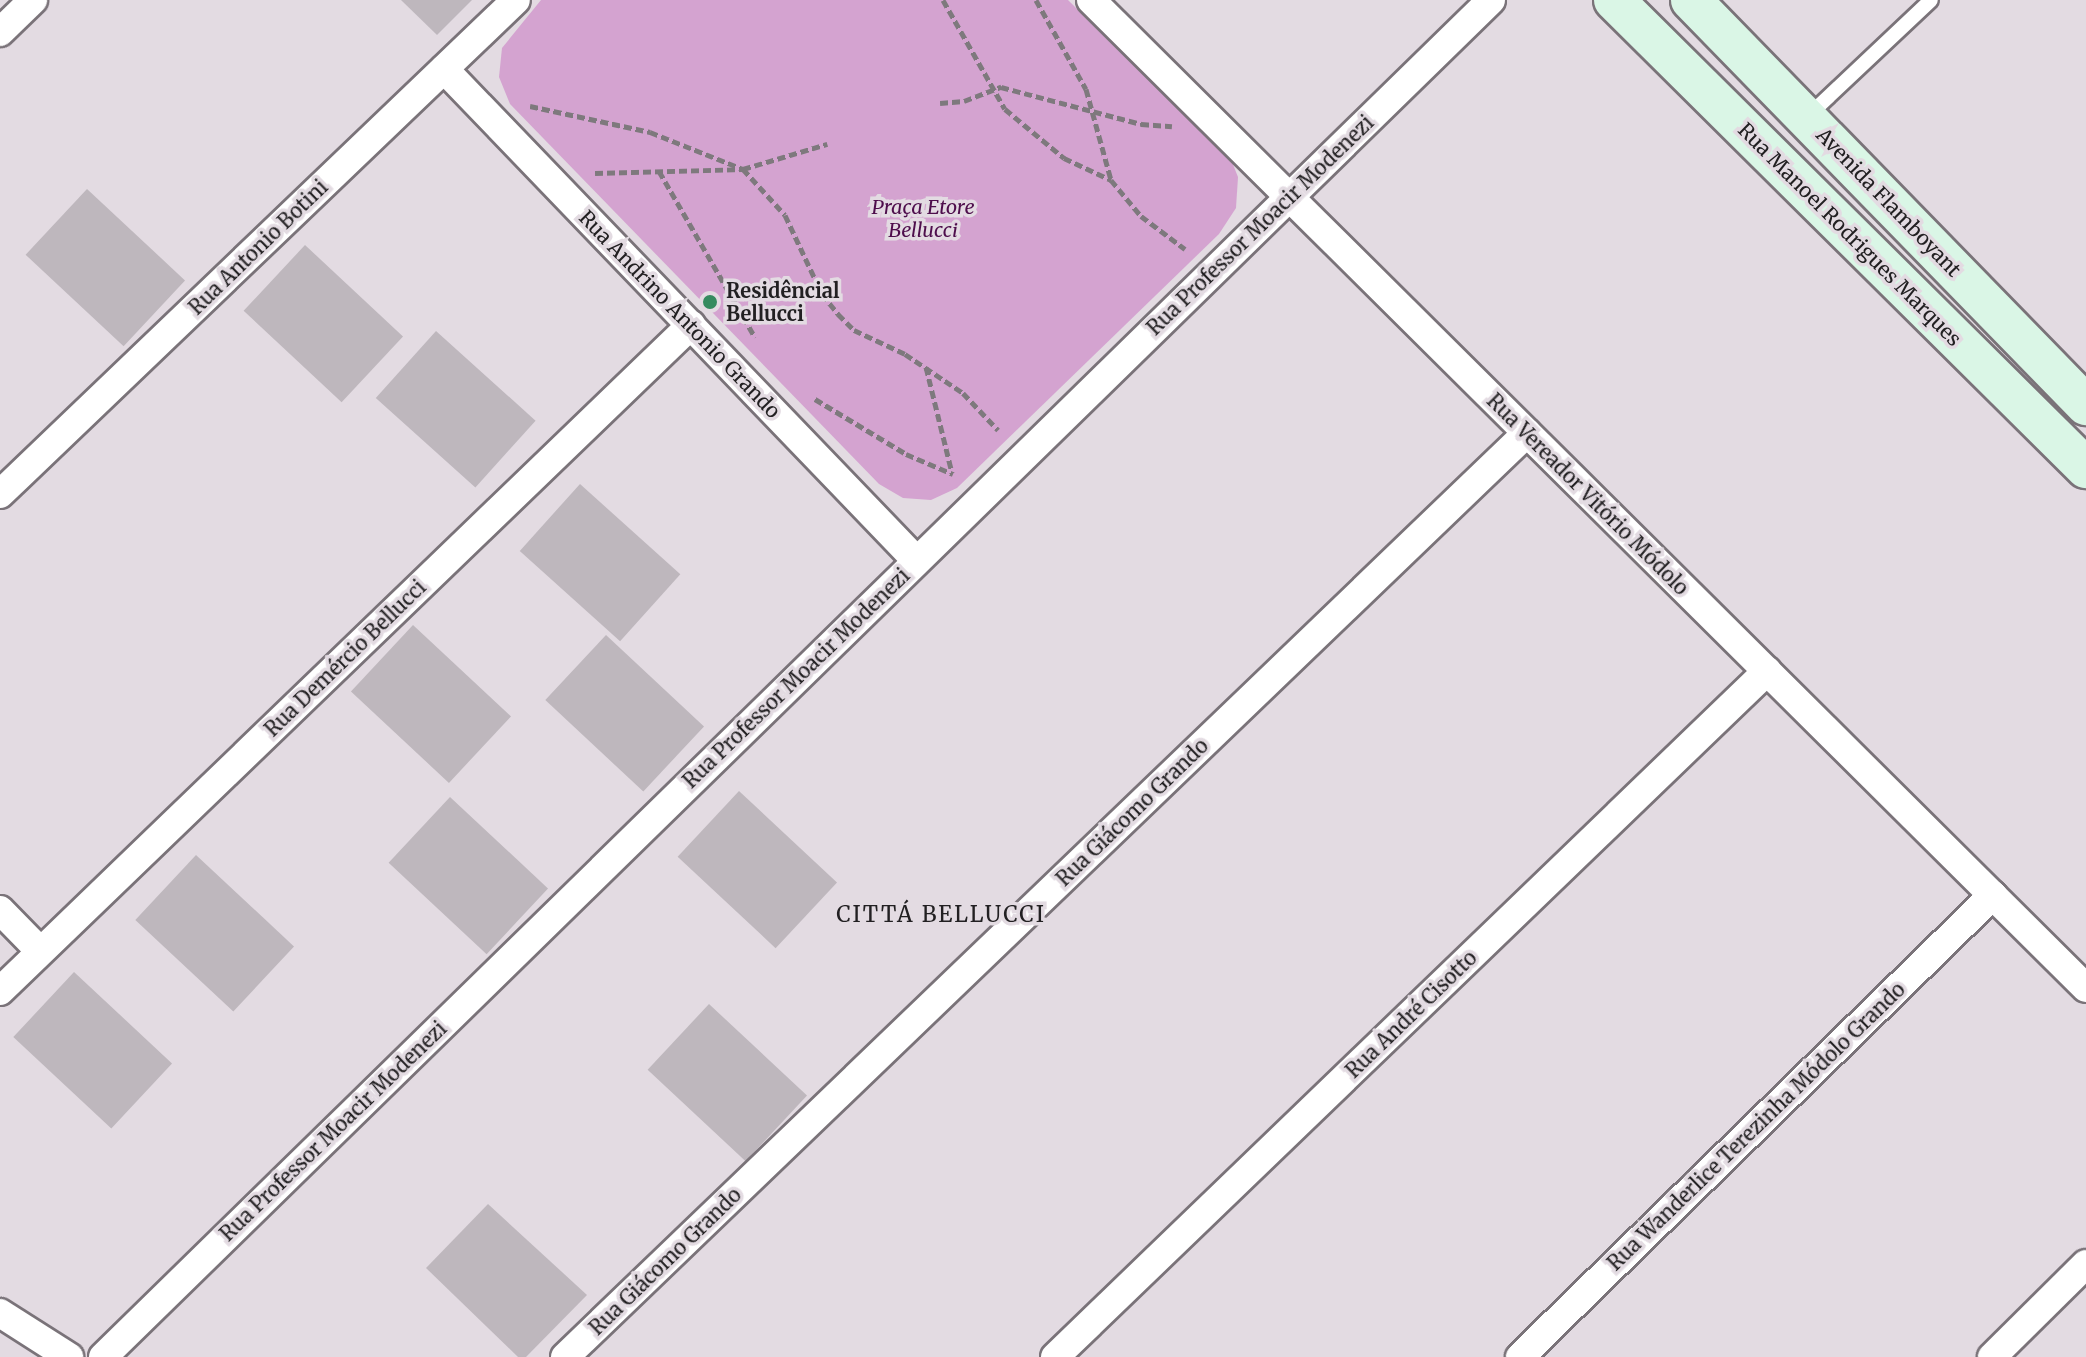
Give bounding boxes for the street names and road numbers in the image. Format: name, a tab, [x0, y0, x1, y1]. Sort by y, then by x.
street label: Rua Professor Moacir Modenezi	[1142, 110, 1378, 340]
street label: Rua Manoel Rodrigues Marques	[1733, 117, 1967, 351]
street label: Avenida Flamboyant	[1812, 123, 1966, 281]
street label: Rua Antonio Botini	[184, 175, 332, 319]
street label: Rua Andrino Antonio Grando	[574, 205, 786, 423]
street label: Rua Vereador Vitório Módolo	[1482, 388, 1694, 600]
street label: Rua Professor Moacir Modenezi	[678, 563, 914, 793]
street label: Rua Demércio Bellucci	[260, 575, 430, 741]
street label: Rua Giácomo Grando	[1051, 733, 1213, 891]
street label: Rua André Cisotto	[1341, 945, 1481, 1083]
street label: Rua Wanderlice Terezinha Módolo Grando	[1602, 977, 1910, 1275]
street label: Rua Professor Moacir Modenezi	[215, 1016, 451, 1246]
street label: Rua Giácomo Grando	[584, 1182, 746, 1340]

